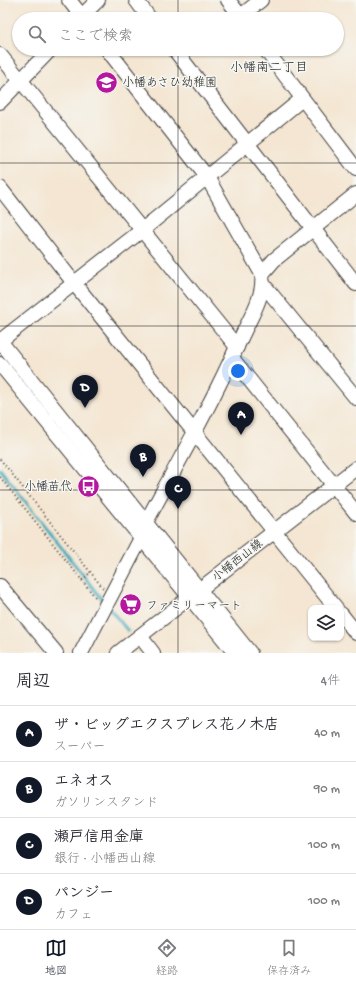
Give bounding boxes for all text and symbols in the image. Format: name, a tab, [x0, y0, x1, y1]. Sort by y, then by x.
search box	[12, 12, 344, 56]
icon: search	[26, 23, 48, 45]
text: ここで検索	[58, 28, 133, 46]
district label: 小幡南二丁目	[230, 61, 308, 76]
school or university icon: 小幡あさひ幼稚園	[94, 69, 120, 95]
place label: 小幡あさひ幼稚園	[122, 76, 217, 91]
your location	[228, 361, 248, 381]
pin: D	[72, 375, 98, 408]
pin: A	[228, 402, 254, 435]
pin: B	[130, 444, 156, 477]
bus stop icon: 小幡苗代	[75, 473, 101, 499]
pin: C	[165, 476, 191, 509]
place label: 小幡苗代	[24, 480, 72, 495]
street label: 小幡西山線	[210, 537, 266, 586]
supermarket icon: ファミリーマート	[118, 592, 144, 618]
place label: ファミリーマート	[146, 600, 242, 614]
map controls	[308, 605, 344, 641]
button: layers	[308, 605, 344, 641]
text: 周辺	[16, 673, 50, 693]
text: 4件	[321, 674, 340, 689]
text: ザ・ビッグエクスプレス花ノ木店	[54, 717, 279, 735]
text: A	[25, 726, 33, 741]
text: 40 m	[314, 726, 340, 741]
text: スーパー	[54, 740, 105, 755]
text: エネオス	[54, 773, 113, 791]
text: B	[26, 782, 32, 797]
text: 90 m	[314, 782, 340, 797]
text: ガソリンスタンド	[54, 796, 158, 811]
text: 瀬戸信用金庫	[54, 829, 144, 847]
text: C	[25, 838, 33, 853]
text: 100 m	[308, 838, 340, 853]
text: 銀行 · 小幡西山線	[54, 852, 155, 867]
text: パンジー	[54, 885, 114, 903]
text: D	[25, 894, 33, 909]
text: 100 m	[308, 894, 340, 909]
text: カフェ	[54, 908, 93, 923]
tab: 地図	[45, 937, 67, 978]
tab: 経路	[156, 937, 178, 978]
tab: 保存済み	[267, 937, 311, 978]

